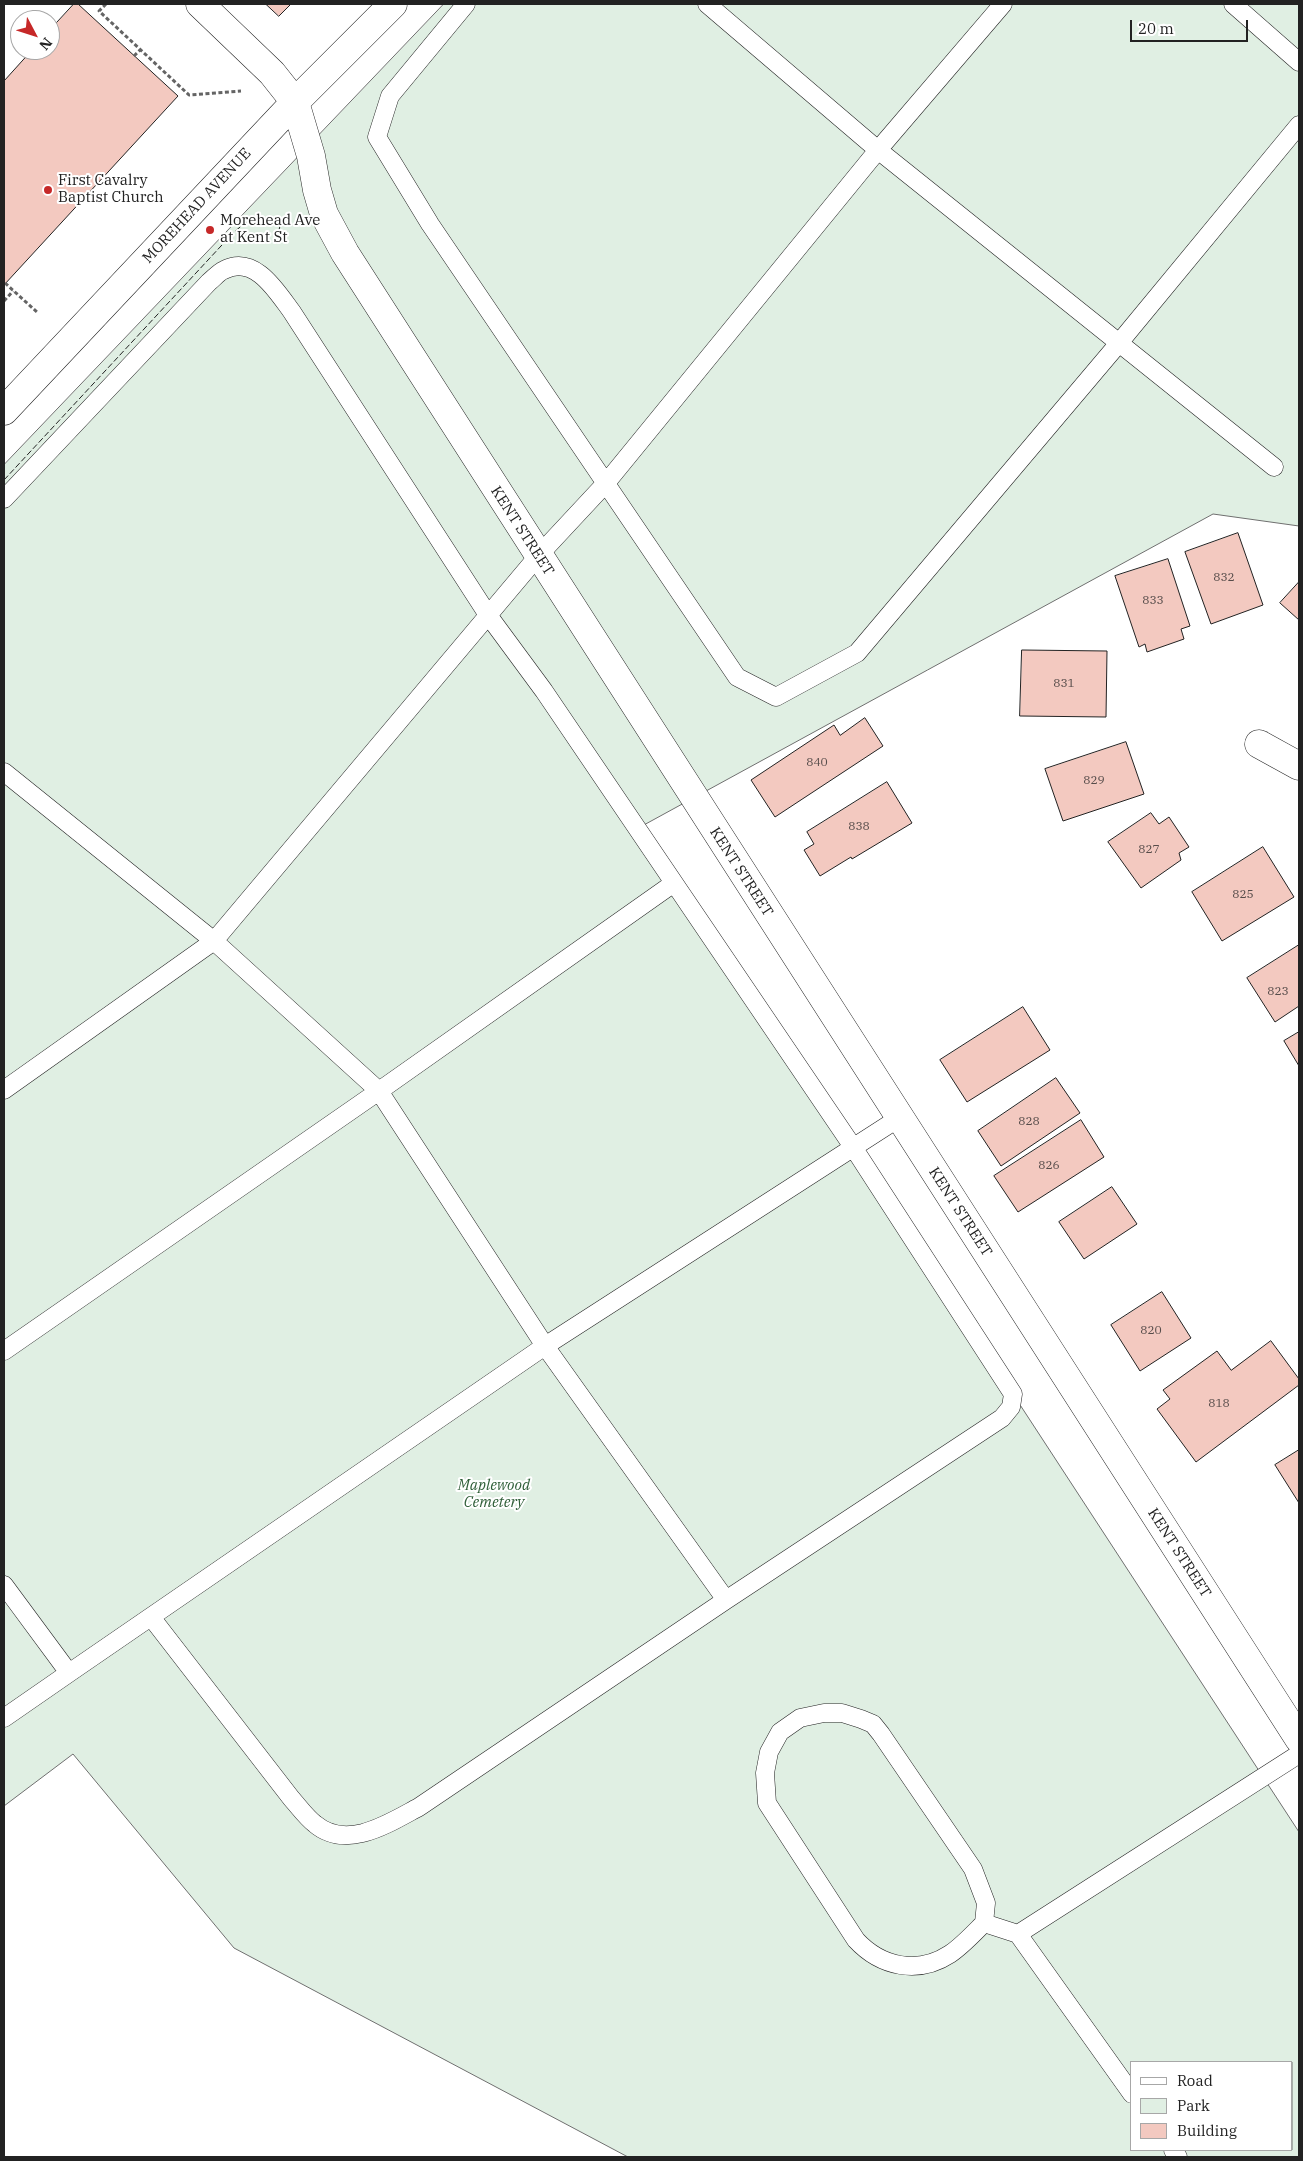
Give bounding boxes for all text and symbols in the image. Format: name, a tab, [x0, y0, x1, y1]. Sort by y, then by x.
north arrow	[10, 10, 60, 60]
scale bar	[1133, 10, 1250, 42]
text: 20 m	[1138, 19, 1174, 38]
text: N	[35, 34, 56, 54]
street label: MOREHEAD AVENUE	[139, 145, 255, 267]
place label: First Cavalry Baptist Church	[58, 172, 164, 207]
marker: First Cavalry Baptist Church	[42, 184, 54, 196]
place label: Morehead Ave at Kent St	[220, 212, 320, 247]
marker: Morehead Ave at Kent St	[204, 224, 216, 236]
street label: KENT STREET	[486, 483, 558, 579]
house number: 832	[1213, 571, 1235, 585]
house number: 833	[1142, 594, 1164, 608]
house number: 831	[1053, 677, 1075, 691]
house number: 840	[806, 756, 828, 770]
house number: 829	[1083, 774, 1105, 788]
house number: 838	[848, 820, 870, 834]
street label: KENT STREET	[705, 824, 777, 920]
house number: 827	[1138, 843, 1160, 857]
house number: 825	[1232, 888, 1254, 902]
house number: 823	[1267, 985, 1289, 999]
house number: 828	[1018, 1115, 1040, 1129]
house number: 826	[1038, 1159, 1060, 1173]
street label: KENT STREET	[924, 1164, 996, 1260]
house number: 820	[1140, 1324, 1162, 1338]
house number: 818	[1208, 1397, 1230, 1411]
park label: Maplewood Cemetery	[458, 1477, 530, 1512]
street label: KENT STREET	[1143, 1505, 1215, 1601]
legend	[1130, 2061, 1293, 2151]
text: Road	[1177, 2071, 1213, 2090]
text: Park	[1177, 2096, 1210, 2115]
text: Building	[1177, 2121, 1237, 2140]

